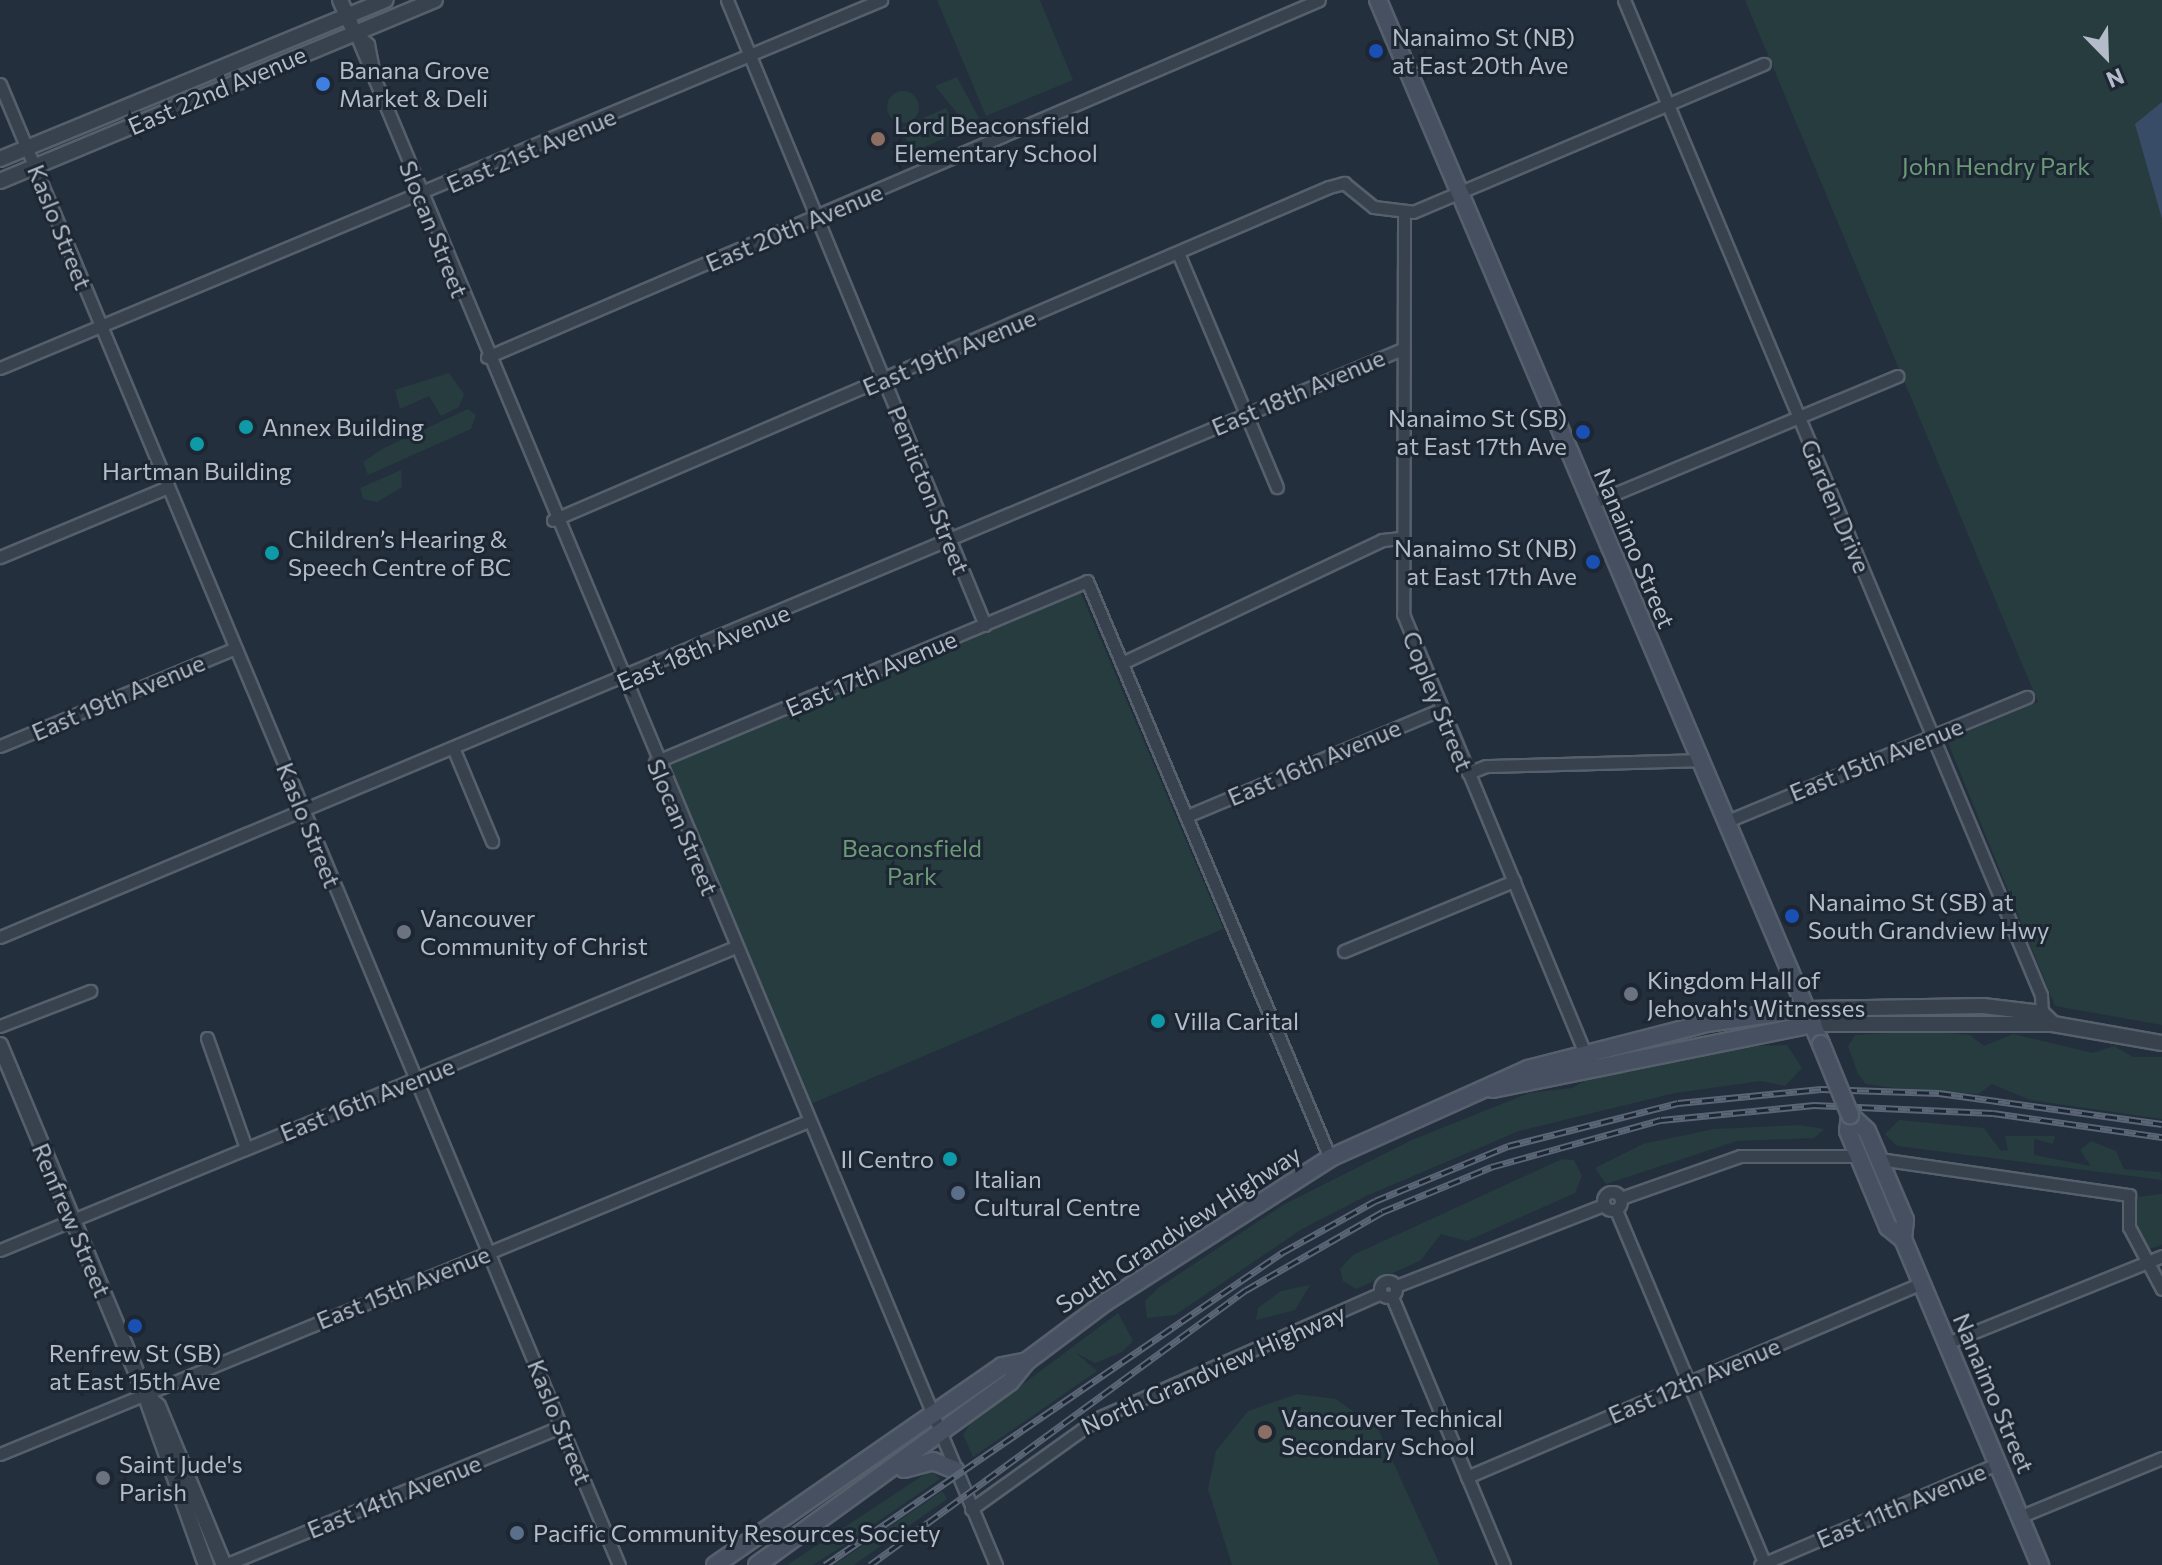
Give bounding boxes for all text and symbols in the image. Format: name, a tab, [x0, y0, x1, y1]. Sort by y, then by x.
north arrow	[2066, 16, 2146, 96]
place label: Nanaimo St (NB) at East 20th Ave	[1392, 23, 1575, 79]
street label: East 22nd Avenue	[124, 39, 310, 141]
marker: Nanaimo St (NB) at East 20th Ave	[1367, 42, 1385, 60]
place label: Banana Grove Market & Deli	[339, 56, 489, 112]
text: N	[2103, 63, 2128, 94]
marker: Banana Grove Market & Deli	[314, 75, 332, 93]
street label: East 21st Avenue	[442, 101, 620, 199]
place label: Lord Beaconsfield Elementary School	[894, 111, 1098, 167]
marker: Lord Beaconsfield Elementary School	[869, 130, 887, 148]
park label: John Hendry Park	[1902, 152, 2090, 180]
street label: Slocan Street	[393, 156, 475, 302]
street label: Kaslo Street	[22, 160, 98, 294]
street label: East 20th Avenue	[701, 177, 887, 277]
street label: East 19th Avenue	[858, 303, 1040, 401]
street label: East 18th Avenue	[1207, 343, 1389, 441]
street label: Penticton Street	[882, 402, 976, 578]
place label: Nanaimo St (SB) at East 17th Ave	[1388, 404, 1567, 460]
place label: Annex Building	[262, 413, 424, 441]
marker: Annex Building	[237, 418, 255, 436]
marker: Nanaimo St (SB) at East 17th Ave	[1574, 423, 1592, 441]
marker: Hartman Building	[188, 435, 206, 453]
street label: Garden Drive	[1795, 435, 1877, 577]
place label: Hartman Building	[102, 457, 292, 485]
street label: Nanaimo Street	[1588, 464, 1682, 632]
place label: Children’s Hearing & Speech Centre of BC	[288, 525, 511, 581]
place label: Nanaimo St (NB) at East 17th Ave	[1394, 534, 1577, 590]
marker: Children’s Hearing & Speech Centre of BC	[263, 544, 281, 562]
marker: Nanaimo St (NB) at East 17th Ave	[1584, 553, 1602, 571]
street label: East 18th Avenue	[612, 598, 794, 696]
street label: East 17th Avenue	[781, 624, 961, 722]
street label: Copley Street	[1397, 627, 1479, 775]
street label: East 19th Avenue	[27, 648, 209, 746]
street label: East 15th Avenue	[1785, 711, 1967, 807]
street label: East 16th Avenue	[1223, 713, 1405, 811]
street label: Slocan Street	[641, 755, 725, 899]
street label: Kaslo Street	[271, 758, 347, 892]
park label: Beaconsfield Park	[842, 834, 982, 890]
place label: Nanaimo St (SB) at South Grandview Hwy	[1808, 888, 2049, 944]
place label: Vancouver Community of Christ	[420, 904, 648, 960]
marker: Nanaimo St (SB) at South Grandview Hwy	[1783, 907, 1801, 925]
marker: Vancouver Community of Christ	[395, 923, 413, 941]
place label: Kingdom Hall of Jehovah's Witnesses	[1647, 966, 1865, 1022]
marker: Kingdom Hall of Jehovah's Witnesses	[1622, 985, 1640, 1003]
place label: Villa Carital	[1174, 1007, 1299, 1035]
marker: Villa Carital	[1149, 1012, 1167, 1030]
street label: East 16th Avenue	[276, 1051, 458, 1147]
street label: Renfrew Street	[27, 1139, 117, 1301]
street label: South Grandview Highway	[1050, 1139, 1306, 1319]
place label: Il Centro	[840, 1145, 934, 1173]
marker: Il Centro	[941, 1150, 959, 1168]
place label: Italian Cultural Centre	[974, 1165, 1140, 1221]
marker: Italian Cultural Centre	[949, 1184, 967, 1202]
street label: East 15th Avenue	[312, 1239, 494, 1335]
street label: North Grandview Highway	[1076, 1298, 1350, 1440]
street label: Nanaimo Street	[1947, 1309, 2041, 1477]
marker: Renfrew St (SB) at East 15th Ave	[126, 1317, 144, 1335]
street label: East 12th Avenue	[1604, 1331, 1784, 1429]
place label: Renfrew St (SB) at East 15th Ave	[49, 1339, 221, 1395]
street label: Kaslo Street	[522, 1355, 598, 1489]
place label: Vancouver Technical Secondary School	[1281, 1404, 1503, 1460]
marker: Vancouver Technical Secondary School	[1256, 1423, 1274, 1441]
street label: East 14th Avenue	[303, 1448, 485, 1544]
place label: Saint Jude's Parish	[119, 1450, 243, 1506]
street label: East 11th Avenue	[1812, 1456, 1990, 1554]
marker: Saint Jude's Parish	[94, 1469, 112, 1487]
place label: Pacific Community Resources Society	[533, 1519, 941, 1547]
marker: Pacific Community Resources Society	[508, 1524, 526, 1542]

